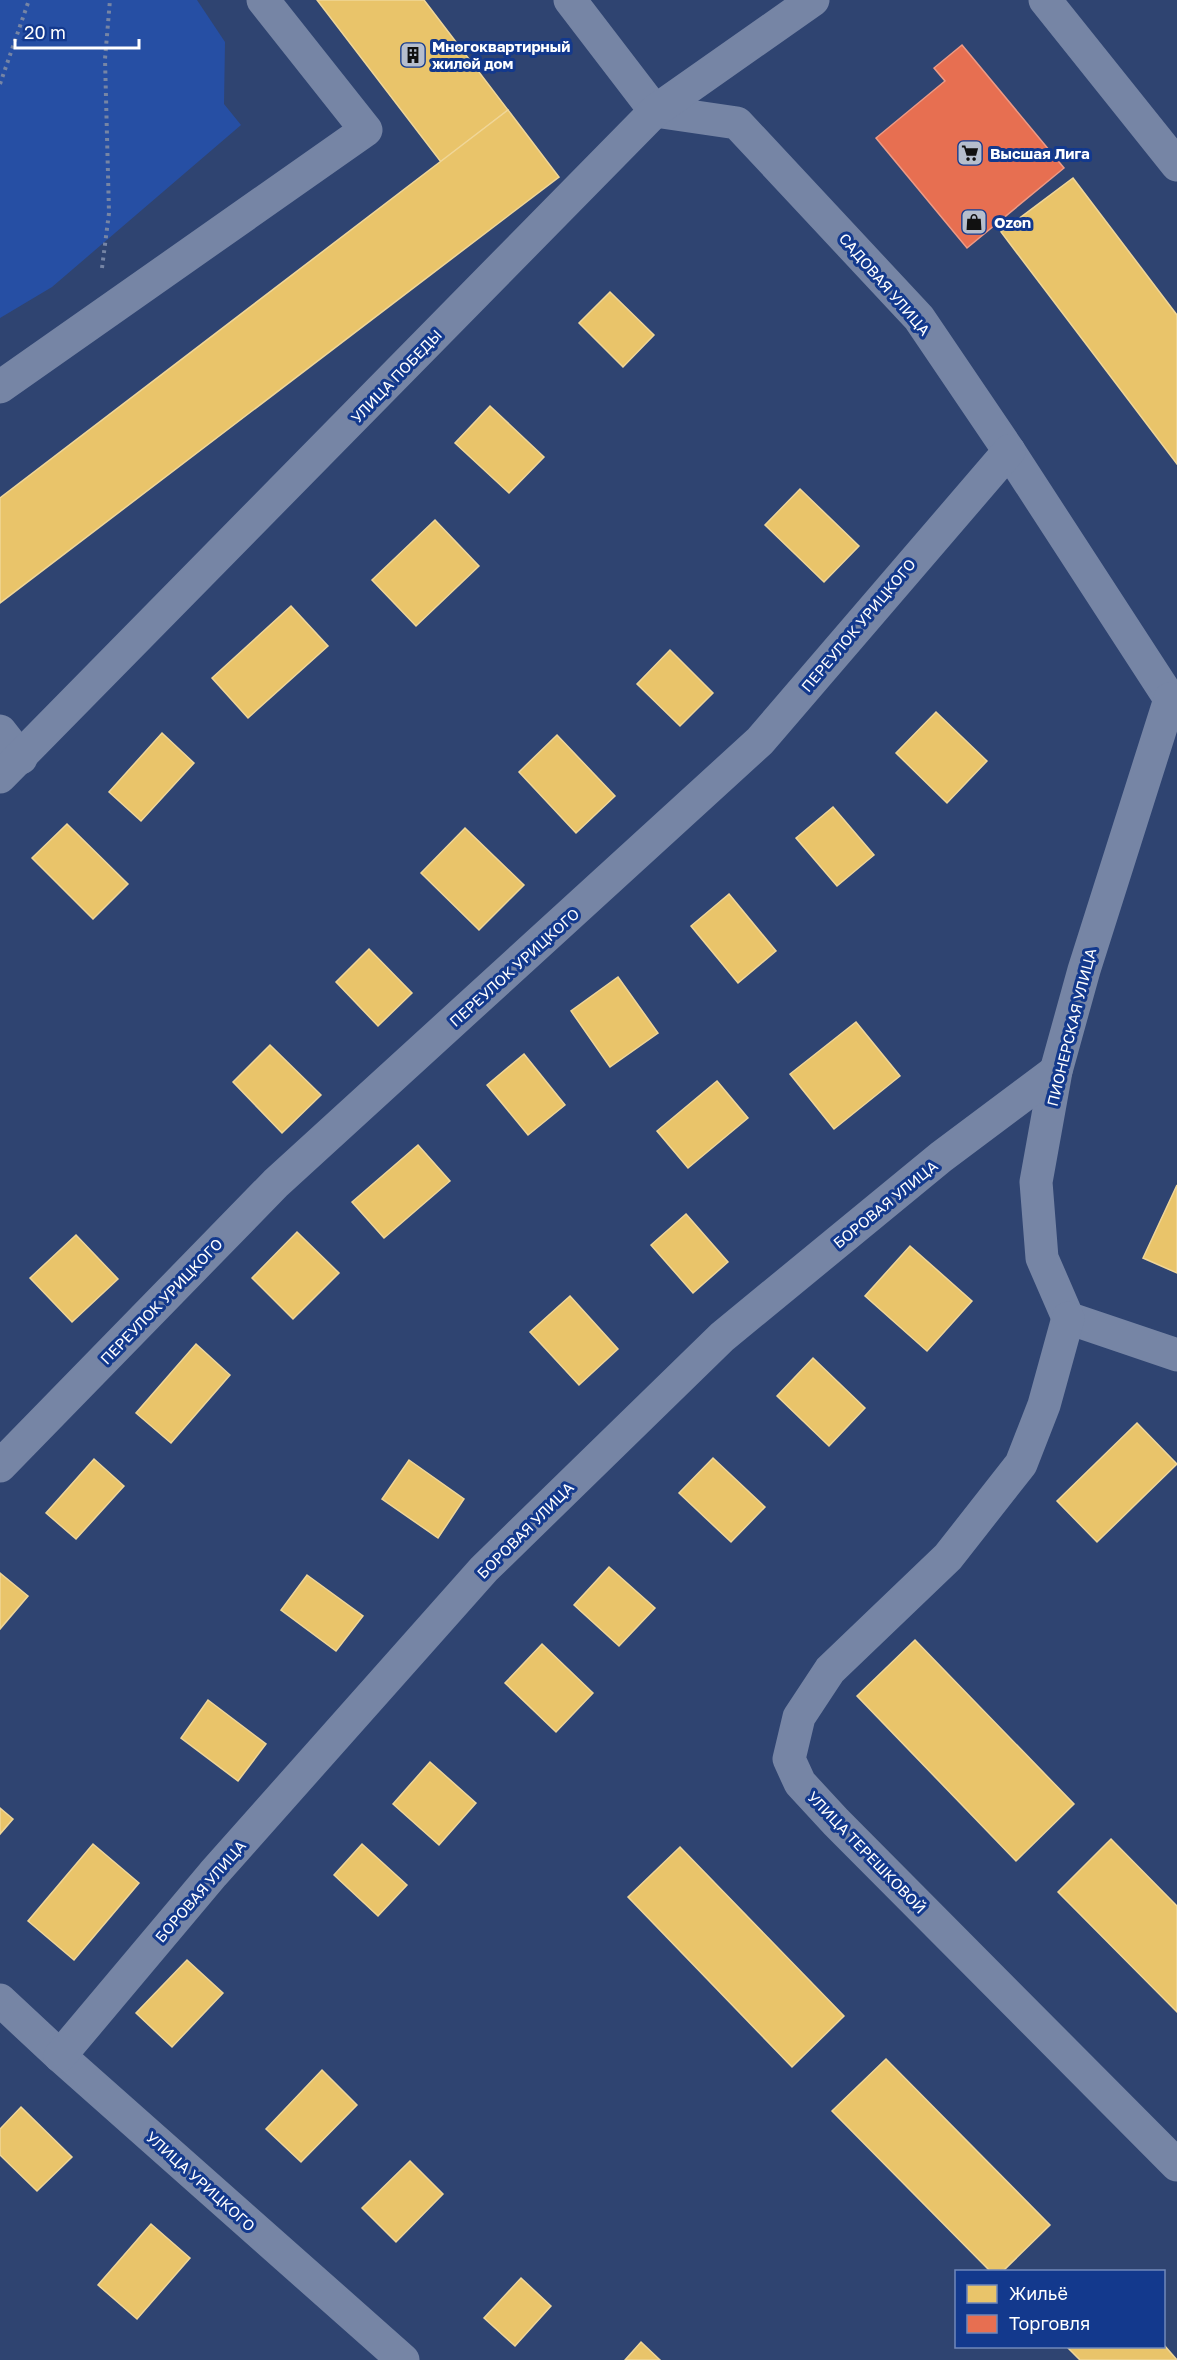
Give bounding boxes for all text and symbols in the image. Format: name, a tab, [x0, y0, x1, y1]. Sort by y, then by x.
scale bar	[15, 12, 140, 50]
text: 20 m	[24, 21, 66, 43]
place label: Многоквартирный жилой дом	[432, 37, 570, 72]
building icon: Многоквартирный жилой дом	[398, 40, 428, 70]
supermarket icon: Высшая Лига	[955, 138, 985, 168]
place label: Высшая Лига	[990, 144, 1090, 162]
shop icon: Ozon	[959, 207, 989, 237]
place label: Ozon	[994, 213, 1031, 231]
street label: САДОВАЯ УЛИЦА	[836, 229, 934, 339]
street label: УЛИЦА ПОБЕДЫ	[347, 326, 445, 426]
street label: ПЕРЕУЛОК УРИЦКОГО	[797, 555, 919, 695]
street label: ПЕРЕУЛОК УРИЦКОГО	[446, 904, 582, 1030]
street label: ПИОНЕРСКАЯ УЛИЦА	[1043, 946, 1099, 1108]
street label: БОРОВАЯ УЛИЦА	[829, 1156, 941, 1252]
street label: ПЕРЕУЛОК УРИЦКОГО	[96, 1234, 226, 1368]
street label: БОРОВАЯ УЛИЦА	[473, 1478, 577, 1582]
street label: УЛИЦА ТЕРЕШКОВОЙ	[804, 1787, 930, 1917]
street label: БОРОВАЯ УЛИЦА	[151, 1836, 249, 1946]
street label: УЛИЦА УРИЦКОГО	[143, 2127, 259, 2235]
legend	[955, 2270, 1165, 2348]
text: Жильё	[1009, 2282, 1068, 2304]
text: Торговля	[1009, 2312, 1090, 2334]

